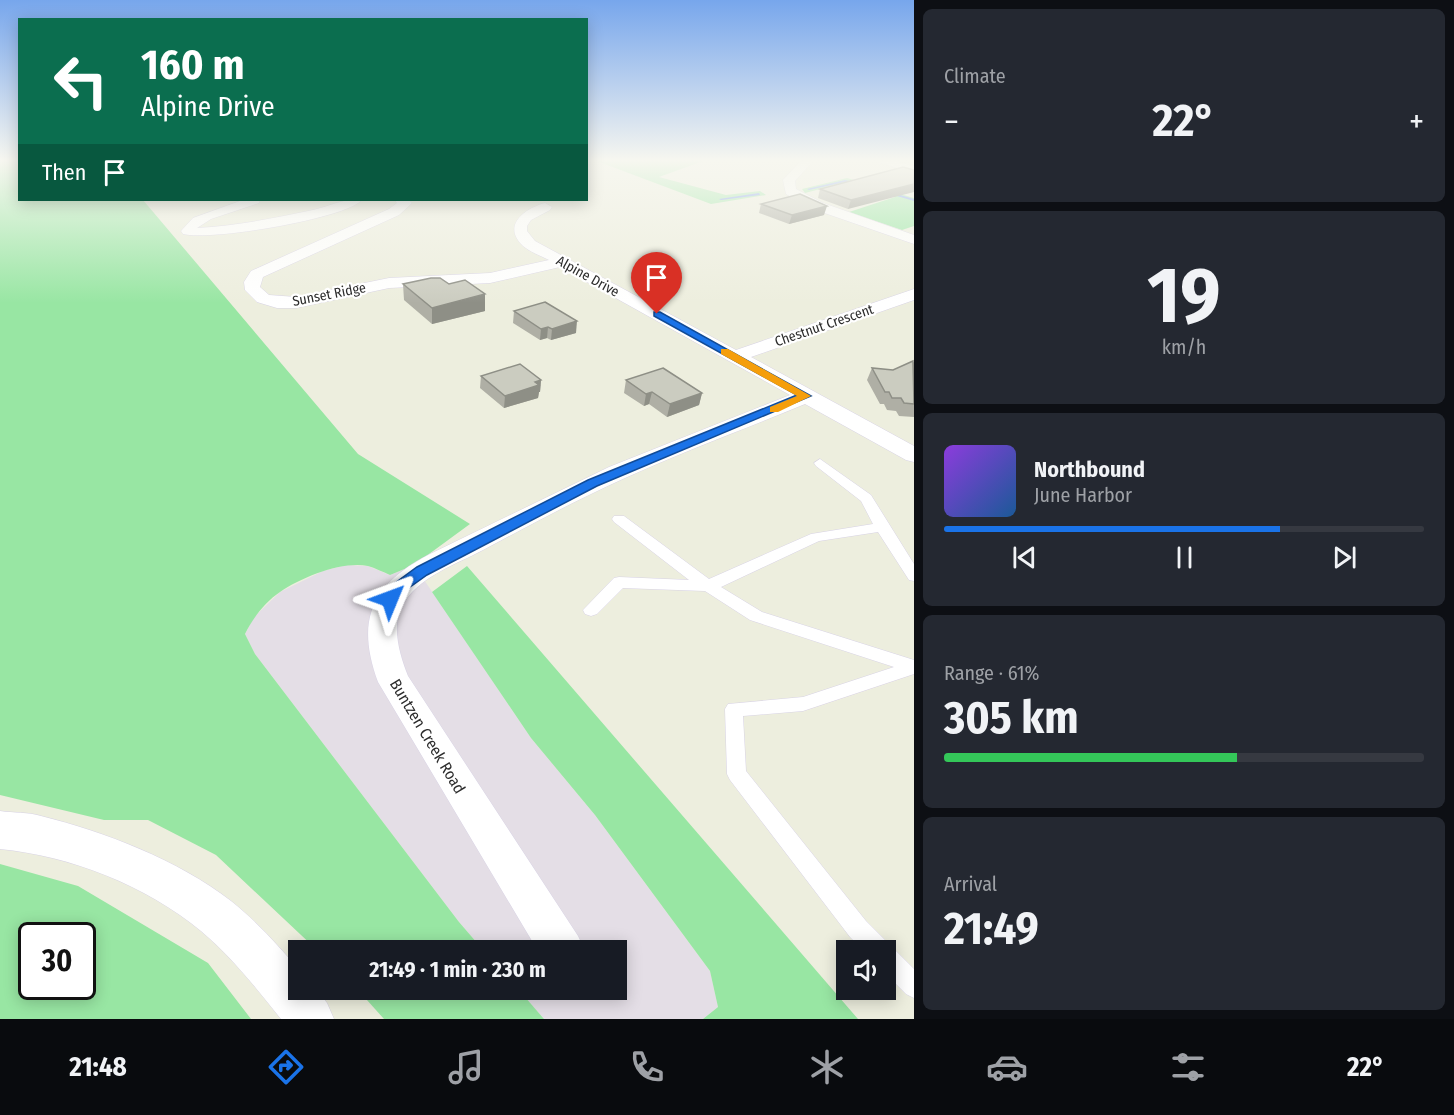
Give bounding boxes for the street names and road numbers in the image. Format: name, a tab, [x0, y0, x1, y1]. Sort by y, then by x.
street label: Alpine Drive	[553, 252, 622, 301]
street label: Sunset Ridge	[291, 279, 367, 310]
street label: Chestnut Crescent	[773, 300, 876, 350]
street label: Buntzen Creek Road	[386, 676, 469, 797]

